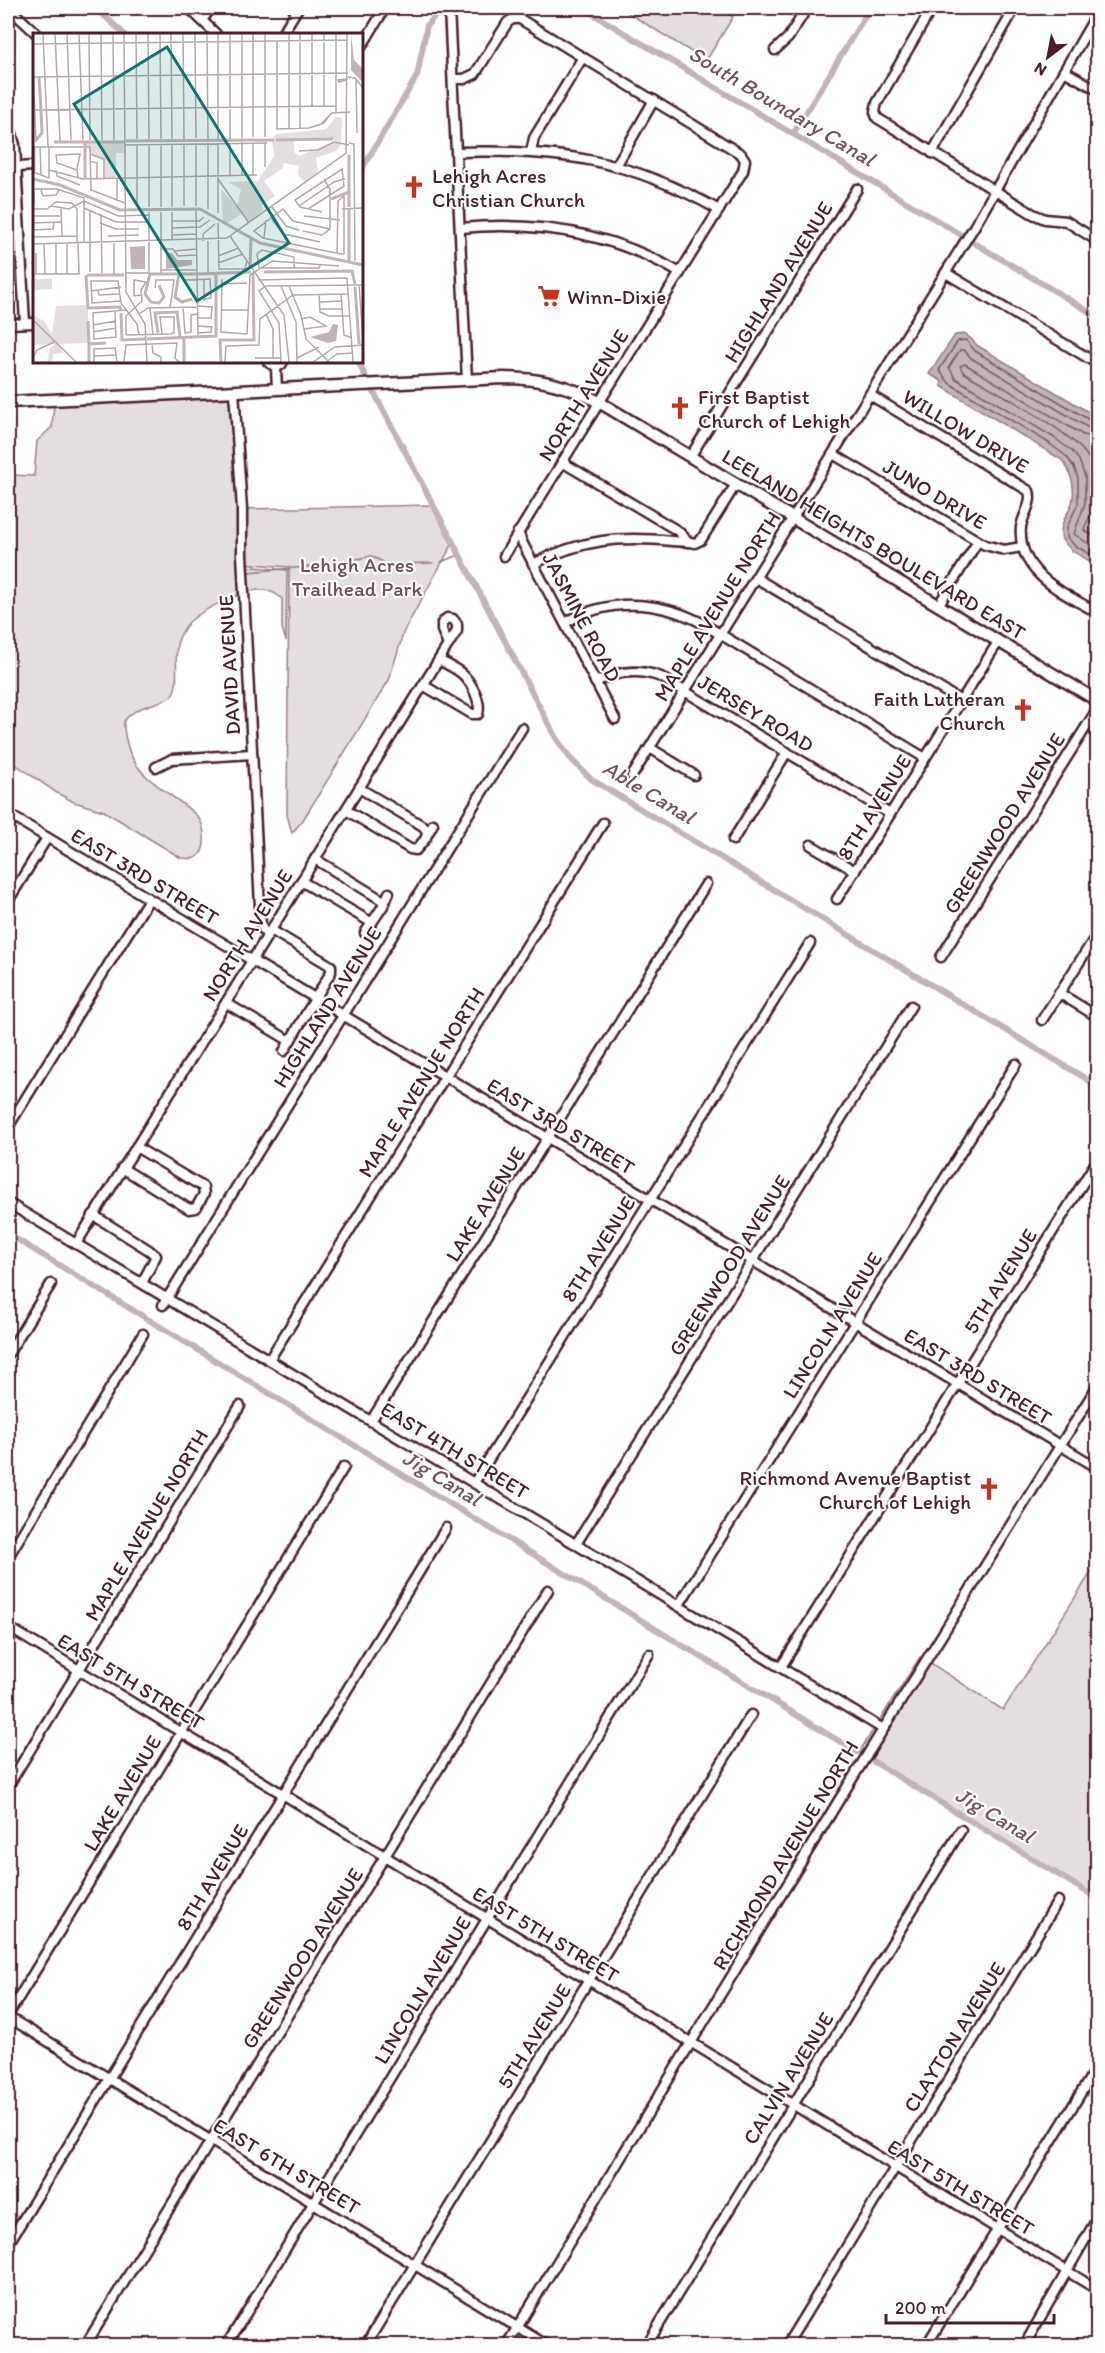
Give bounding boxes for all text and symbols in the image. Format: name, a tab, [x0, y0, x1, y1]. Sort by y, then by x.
north arrow	[1018, 27, 1078, 87]
inset map	[33, 33, 363, 363]
water label: South Boundary Canal	[684, 40, 881, 173]
text: N	[1031, 58, 1050, 80]
place label: Lehigh Acres Christian Church	[432, 163, 585, 212]
church icon: Lehigh Acres Christian Church	[401, 174, 427, 200]
street label: HIGHLAND AVENUE	[718, 197, 838, 367]
supermarket icon: Winn-Dixie	[536, 283, 562, 309]
place label: Winn-Dixie	[567, 284, 666, 309]
street label: NORTH AVENUE	[532, 324, 634, 466]
street label: WILLOW DRIVE	[898, 383, 1034, 479]
place label: First Baptist Church of Lehigh	[698, 384, 851, 433]
church icon: First Baptist Church of Lehigh	[667, 395, 693, 421]
street label: LEELAND HEIGHTS BOULEVARD EAST	[718, 443, 1031, 645]
street label: JUNO DRIVE	[879, 453, 991, 535]
street label: MAPLE AVENUE NORTH	[648, 506, 786, 706]
street label: JASMINE ROAD	[537, 548, 627, 686]
park label: Lehigh Acres Trailhead Park	[292, 552, 422, 601]
street label: DAVID AVENUE	[213, 594, 245, 736]
street label: JERSEY ROAD	[694, 669, 819, 757]
place label: Faith Lutheran Church	[874, 686, 1006, 735]
church icon: Faith Lutheran Church	[1010, 697, 1036, 723]
street label: GREENWOOD AVENUE	[938, 728, 1070, 918]
street label: 8TH AVENUE	[832, 750, 916, 864]
water label: Able Canal	[598, 754, 701, 831]
street label: EAST 3RD STREET	[67, 822, 224, 930]
street label: NORTH AVENUE	[196, 864, 298, 1006]
street label: HIGHLAND AVENUE	[267, 922, 387, 1092]
street label: MAPLE AVENUE NORTH	[352, 982, 490, 1182]
street label: EAST 3RD STREET	[483, 1072, 640, 1180]
street label: LAKE AVENUE	[440, 1142, 530, 1266]
street label: GREENWOOD AVENUE	[663, 1170, 795, 1360]
street label: 8TH AVENUE	[556, 1192, 640, 1306]
street label: 5TH AVENUE	[958, 1224, 1042, 1338]
street label: LINCOLN AVENUE	[777, 1247, 887, 1403]
street label: EAST 3RD STREET	[900, 1322, 1057, 1430]
street label: EAST 4TH STREET	[376, 1396, 534, 1504]
street label: MAPLE AVENUE NORTH	[79, 1425, 213, 1625]
water label: Jig Canal	[398, 1444, 488, 1513]
place label: Richmond Avenue Baptist Church of Lehigh	[739, 1465, 971, 1514]
church icon: Richmond Avenue Baptist Church of Lehigh	[976, 1476, 1002, 1502]
street label: EAST 5TH STREET	[53, 1627, 209, 1735]
street label: LAKE AVENUE	[78, 1730, 166, 1856]
street label: RICHMOND AVENUE NORTH	[706, 1736, 864, 1974]
water label: Jig Canal	[951, 1781, 1041, 1850]
street label: 8TH AVENUE	[170, 1819, 254, 1935]
street label: GREENWOOD AVENUE	[236, 1863, 368, 2053]
street label: EAST 5TH STREET	[468, 1880, 624, 1988]
street label: LINCOLN AVENUE	[368, 1912, 476, 2068]
street label: CLAYTON AVENUE	[898, 1957, 1010, 2117]
street label: 5TH AVENUE	[492, 1979, 576, 2093]
street label: CALVIN AVENUE	[737, 2007, 839, 2149]
street label: EAST 6TH STREET	[209, 2112, 365, 2220]
street label: EAST 5TH STREET	[883, 2133, 1039, 2241]
scale bar	[886, 2287, 1054, 2325]
text: 200 m	[895, 2297, 946, 2319]

